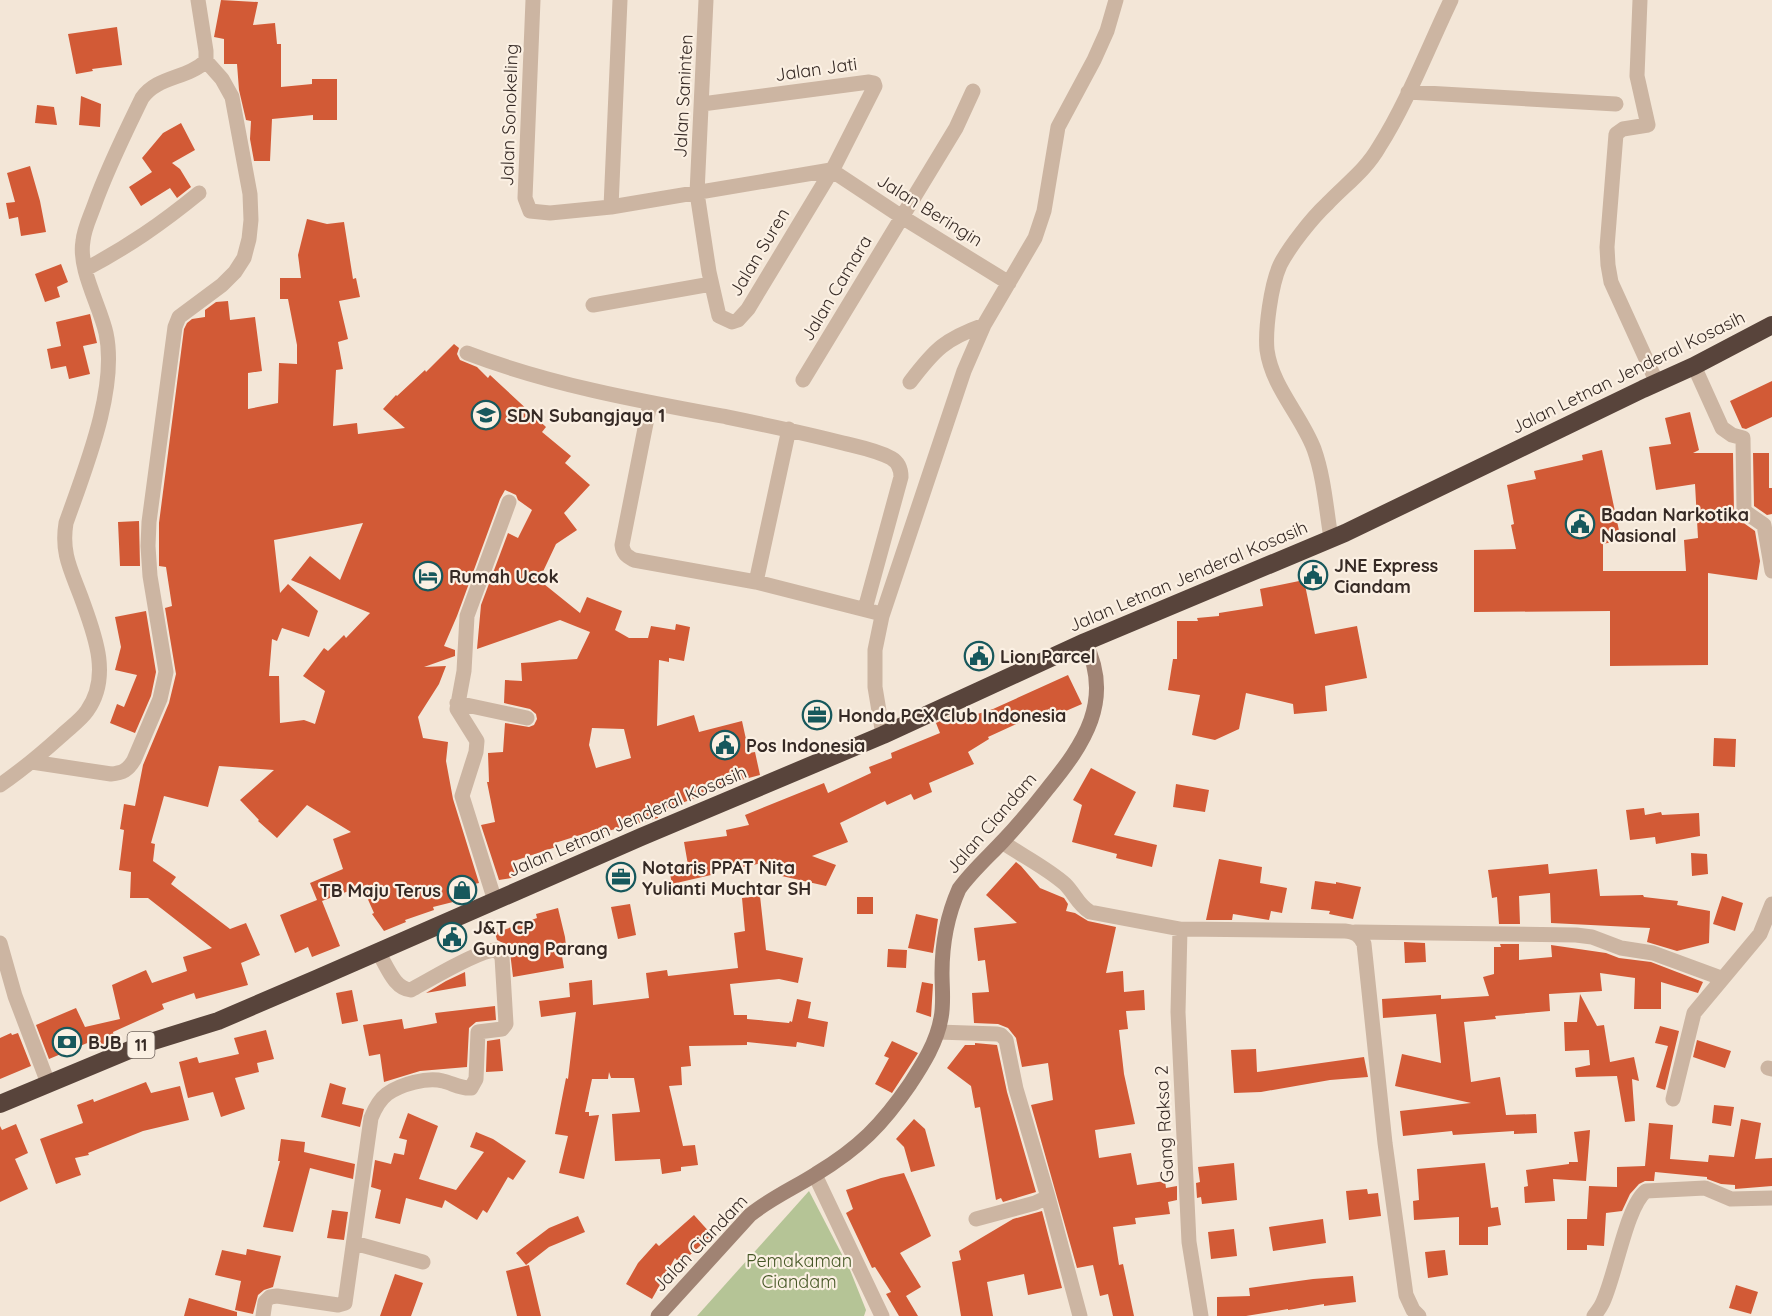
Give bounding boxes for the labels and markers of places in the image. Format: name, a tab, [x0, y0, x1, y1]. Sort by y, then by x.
school or university icon: SDN Subangjaya 1	[470, 399, 502, 431]
place label: SDN Subangjaya 1	[507, 404, 665, 427]
place label: Badan Narkotika Nasional	[1601, 503, 1749, 547]
public building icon: Badan Narkotika Nasional	[1564, 508, 1596, 540]
place label: JNE Express Ciandam	[1334, 554, 1439, 598]
public building icon: JNE Express Ciandam	[1297, 559, 1329, 591]
hotel icon: Rumah Ucok	[412, 560, 444, 592]
place label: Rumah Ucok	[449, 565, 559, 588]
public building icon: Lion Parcel	[963, 640, 995, 672]
place label: Lion Parcel	[1000, 645, 1096, 668]
office icon: Honda PCX Club Indonesia	[801, 699, 833, 731]
place label: Honda PCX Club Indonesia	[838, 704, 1066, 727]
public building icon: Pos Indonesia	[709, 729, 741, 761]
place label: Pos Indonesia	[746, 734, 865, 757]
place label: Notaris PPAT Nita Yulianti Muchtar SH	[642, 856, 811, 900]
office icon: Notaris PPAT Nita Yulianti Muchtar SH	[605, 861, 637, 893]
shop icon: TB Maju Terus	[446, 874, 478, 906]
place label: TB Maju Terus	[320, 879, 441, 902]
place label: J&T CP Gunung Parang	[473, 916, 608, 960]
public building icon: J&T CP Gunung Parang	[436, 921, 468, 953]
bank icon: BJB	[51, 1026, 83, 1058]
place label: BJB	[88, 1031, 122, 1054]

